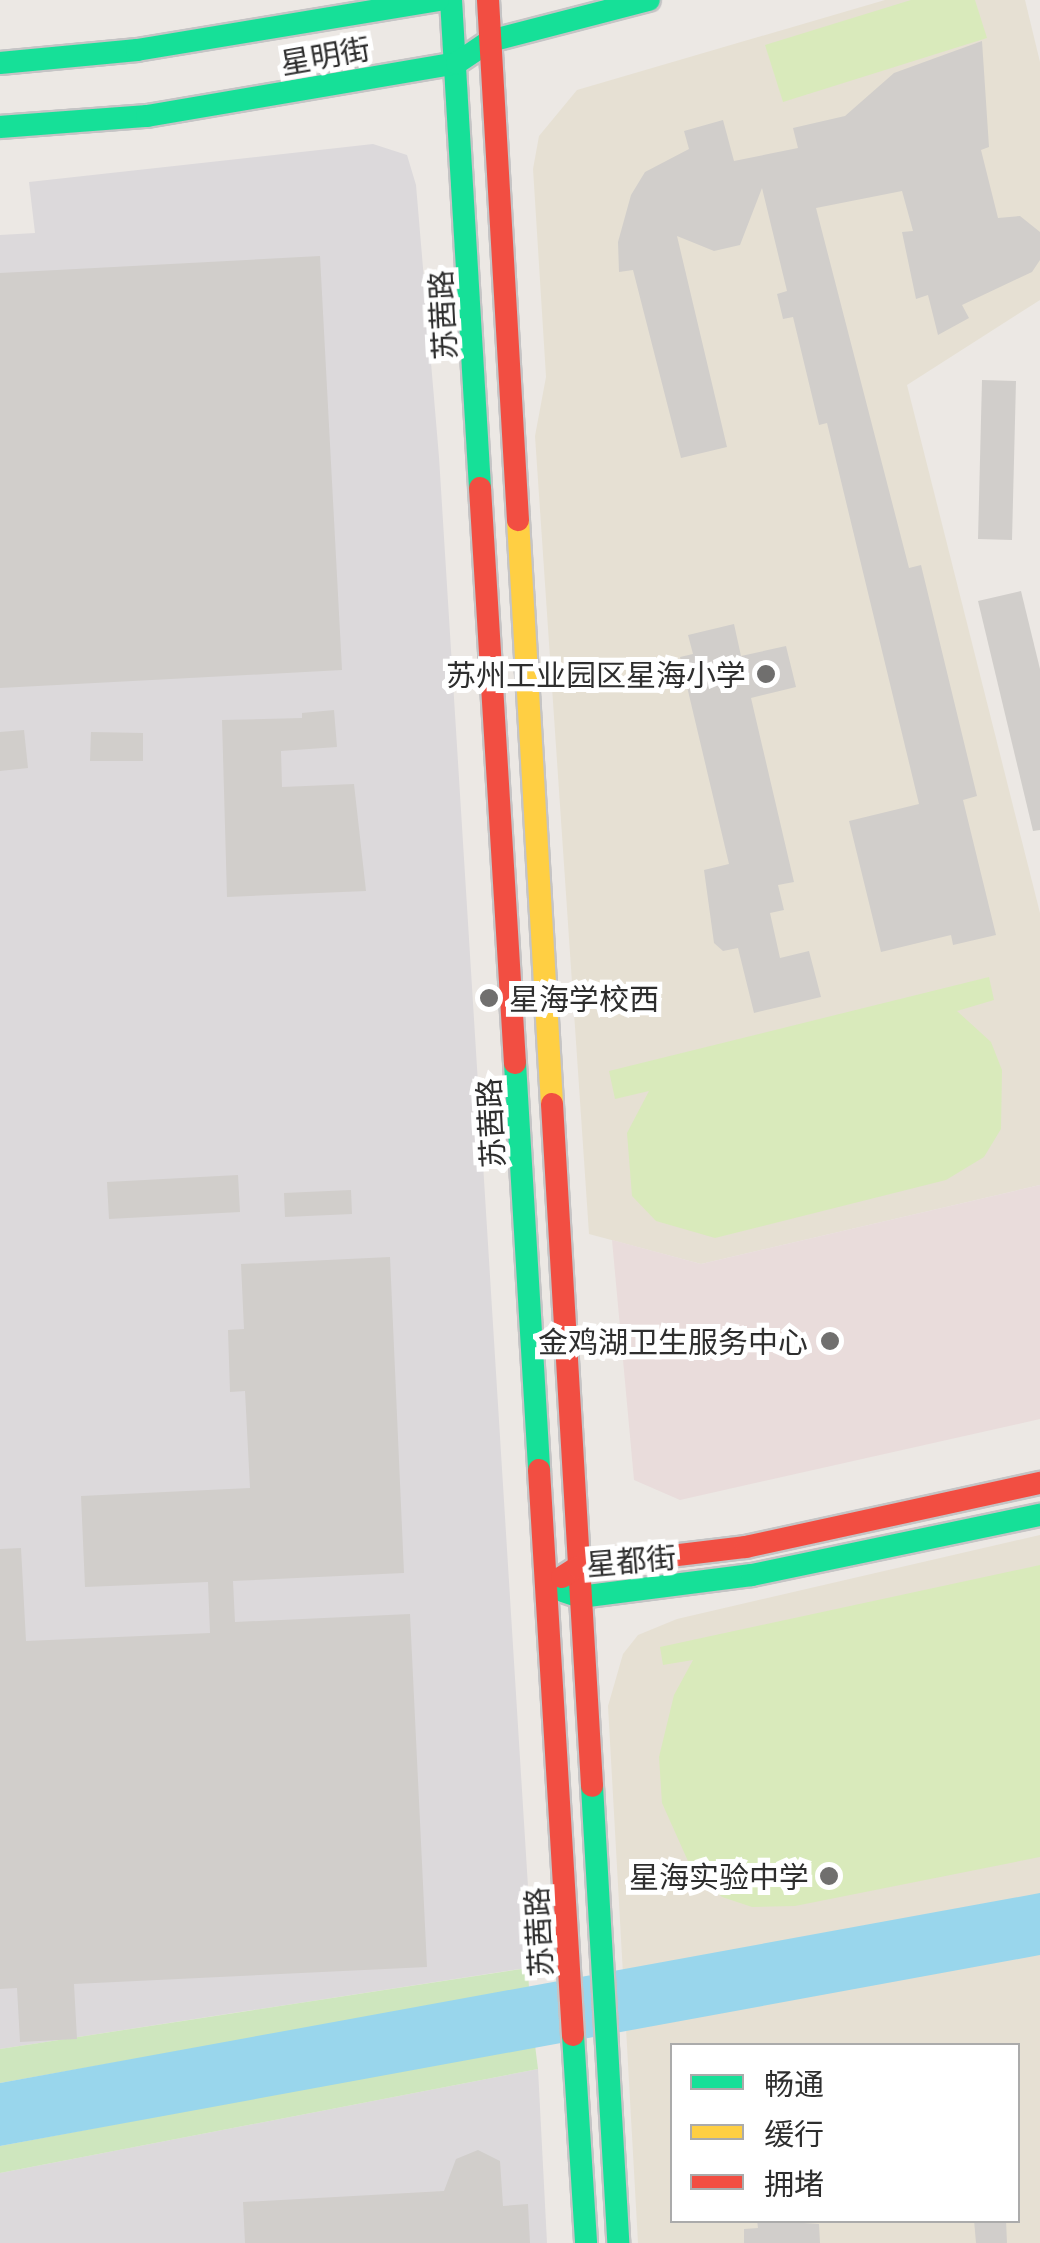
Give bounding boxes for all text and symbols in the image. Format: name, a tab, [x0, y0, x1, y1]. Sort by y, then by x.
street label: 星明街	[278, 29, 372, 81]
street label: 苏茜路	[422, 269, 462, 361]
place label: 苏州工业园区星海小学	[446, 656, 746, 692]
marker: 苏州工业园区星海小学	[755, 663, 777, 685]
place label: 星海学校西	[509, 980, 659, 1016]
marker: 星海学校西	[478, 987, 500, 1009]
street label: 苏茜路	[470, 1077, 510, 1169]
place label: 金鸡湖卫生服务中心	[538, 1323, 808, 1359]
marker: 金鸡湖卫生服务中心	[817, 1328, 843, 1354]
street label: 星都街	[585, 1538, 677, 1582]
place label: 星海实验中学	[629, 1858, 809, 1894]
marker: 星海实验中学	[818, 1865, 840, 1887]
street label: 苏茜路	[518, 1886, 558, 1978]
legend	[670, 2043, 1020, 2223]
text: 畅通	[764, 2064, 824, 2101]
text: 缓行	[764, 2114, 824, 2151]
text: 拥堵	[764, 2164, 824, 2201]

